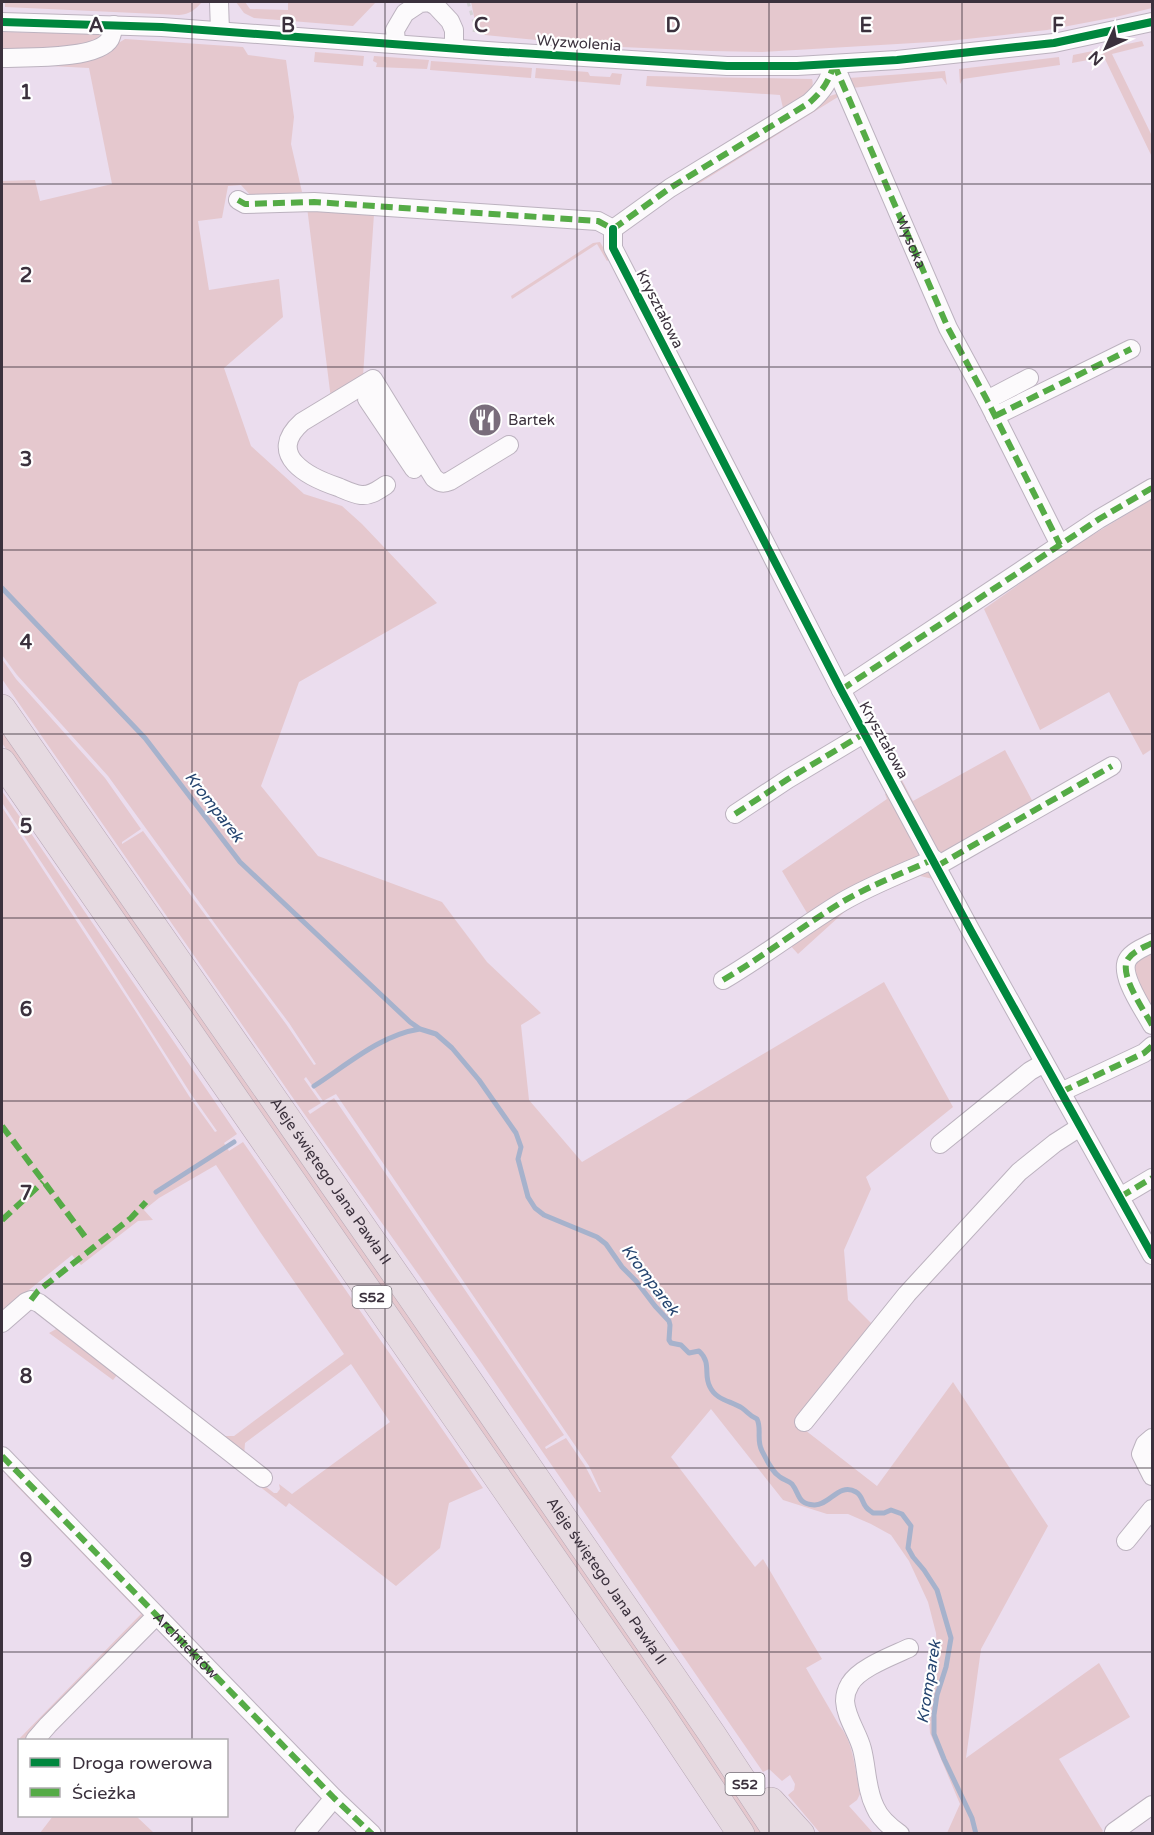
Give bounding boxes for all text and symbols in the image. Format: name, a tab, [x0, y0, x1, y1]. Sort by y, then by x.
text: A	[89, 14, 104, 38]
text: B	[281, 14, 295, 38]
text: C	[474, 14, 488, 38]
text: D	[665, 14, 681, 38]
text: E	[860, 14, 873, 38]
text: F	[1052, 14, 1064, 38]
north arrow	[1076, 18, 1136, 78]
street label: Wyzwolenia	[536, 31, 622, 55]
text: N	[1084, 46, 1108, 70]
text: 1	[20, 81, 32, 105]
street label: Wysoka	[892, 213, 930, 271]
text: 2	[20, 264, 32, 288]
street label: Kryształowa	[633, 267, 687, 351]
restaurant icon: Bartek	[467, 402, 503, 438]
place label: Bartek	[508, 411, 555, 429]
text: 3	[20, 448, 32, 472]
text: 4	[20, 631, 33, 655]
street label: Kryształowa	[855, 698, 913, 782]
water label: Kromparek	[180, 768, 248, 847]
text: 5	[20, 815, 32, 839]
text: 6	[20, 998, 32, 1022]
street label: Aleje świętego Jana Pawła II	[266, 1094, 395, 1268]
text: 7	[20, 1182, 32, 1206]
water label: Kromparek	[617, 1241, 684, 1320]
road number: S52	[352, 1286, 392, 1308]
text: 8	[20, 1365, 32, 1389]
street label: Aleje świętego Jana Pawła II	[543, 1494, 671, 1668]
text: 9	[20, 1549, 32, 1573]
street label: Architektów	[149, 1608, 223, 1683]
water label: Kromparek	[913, 1638, 946, 1725]
legend	[18, 1739, 228, 1817]
text: Droga rowerowa	[72, 1752, 213, 1774]
road number: S52	[726, 1773, 764, 1795]
text: Ścieżka	[72, 1782, 136, 1804]

